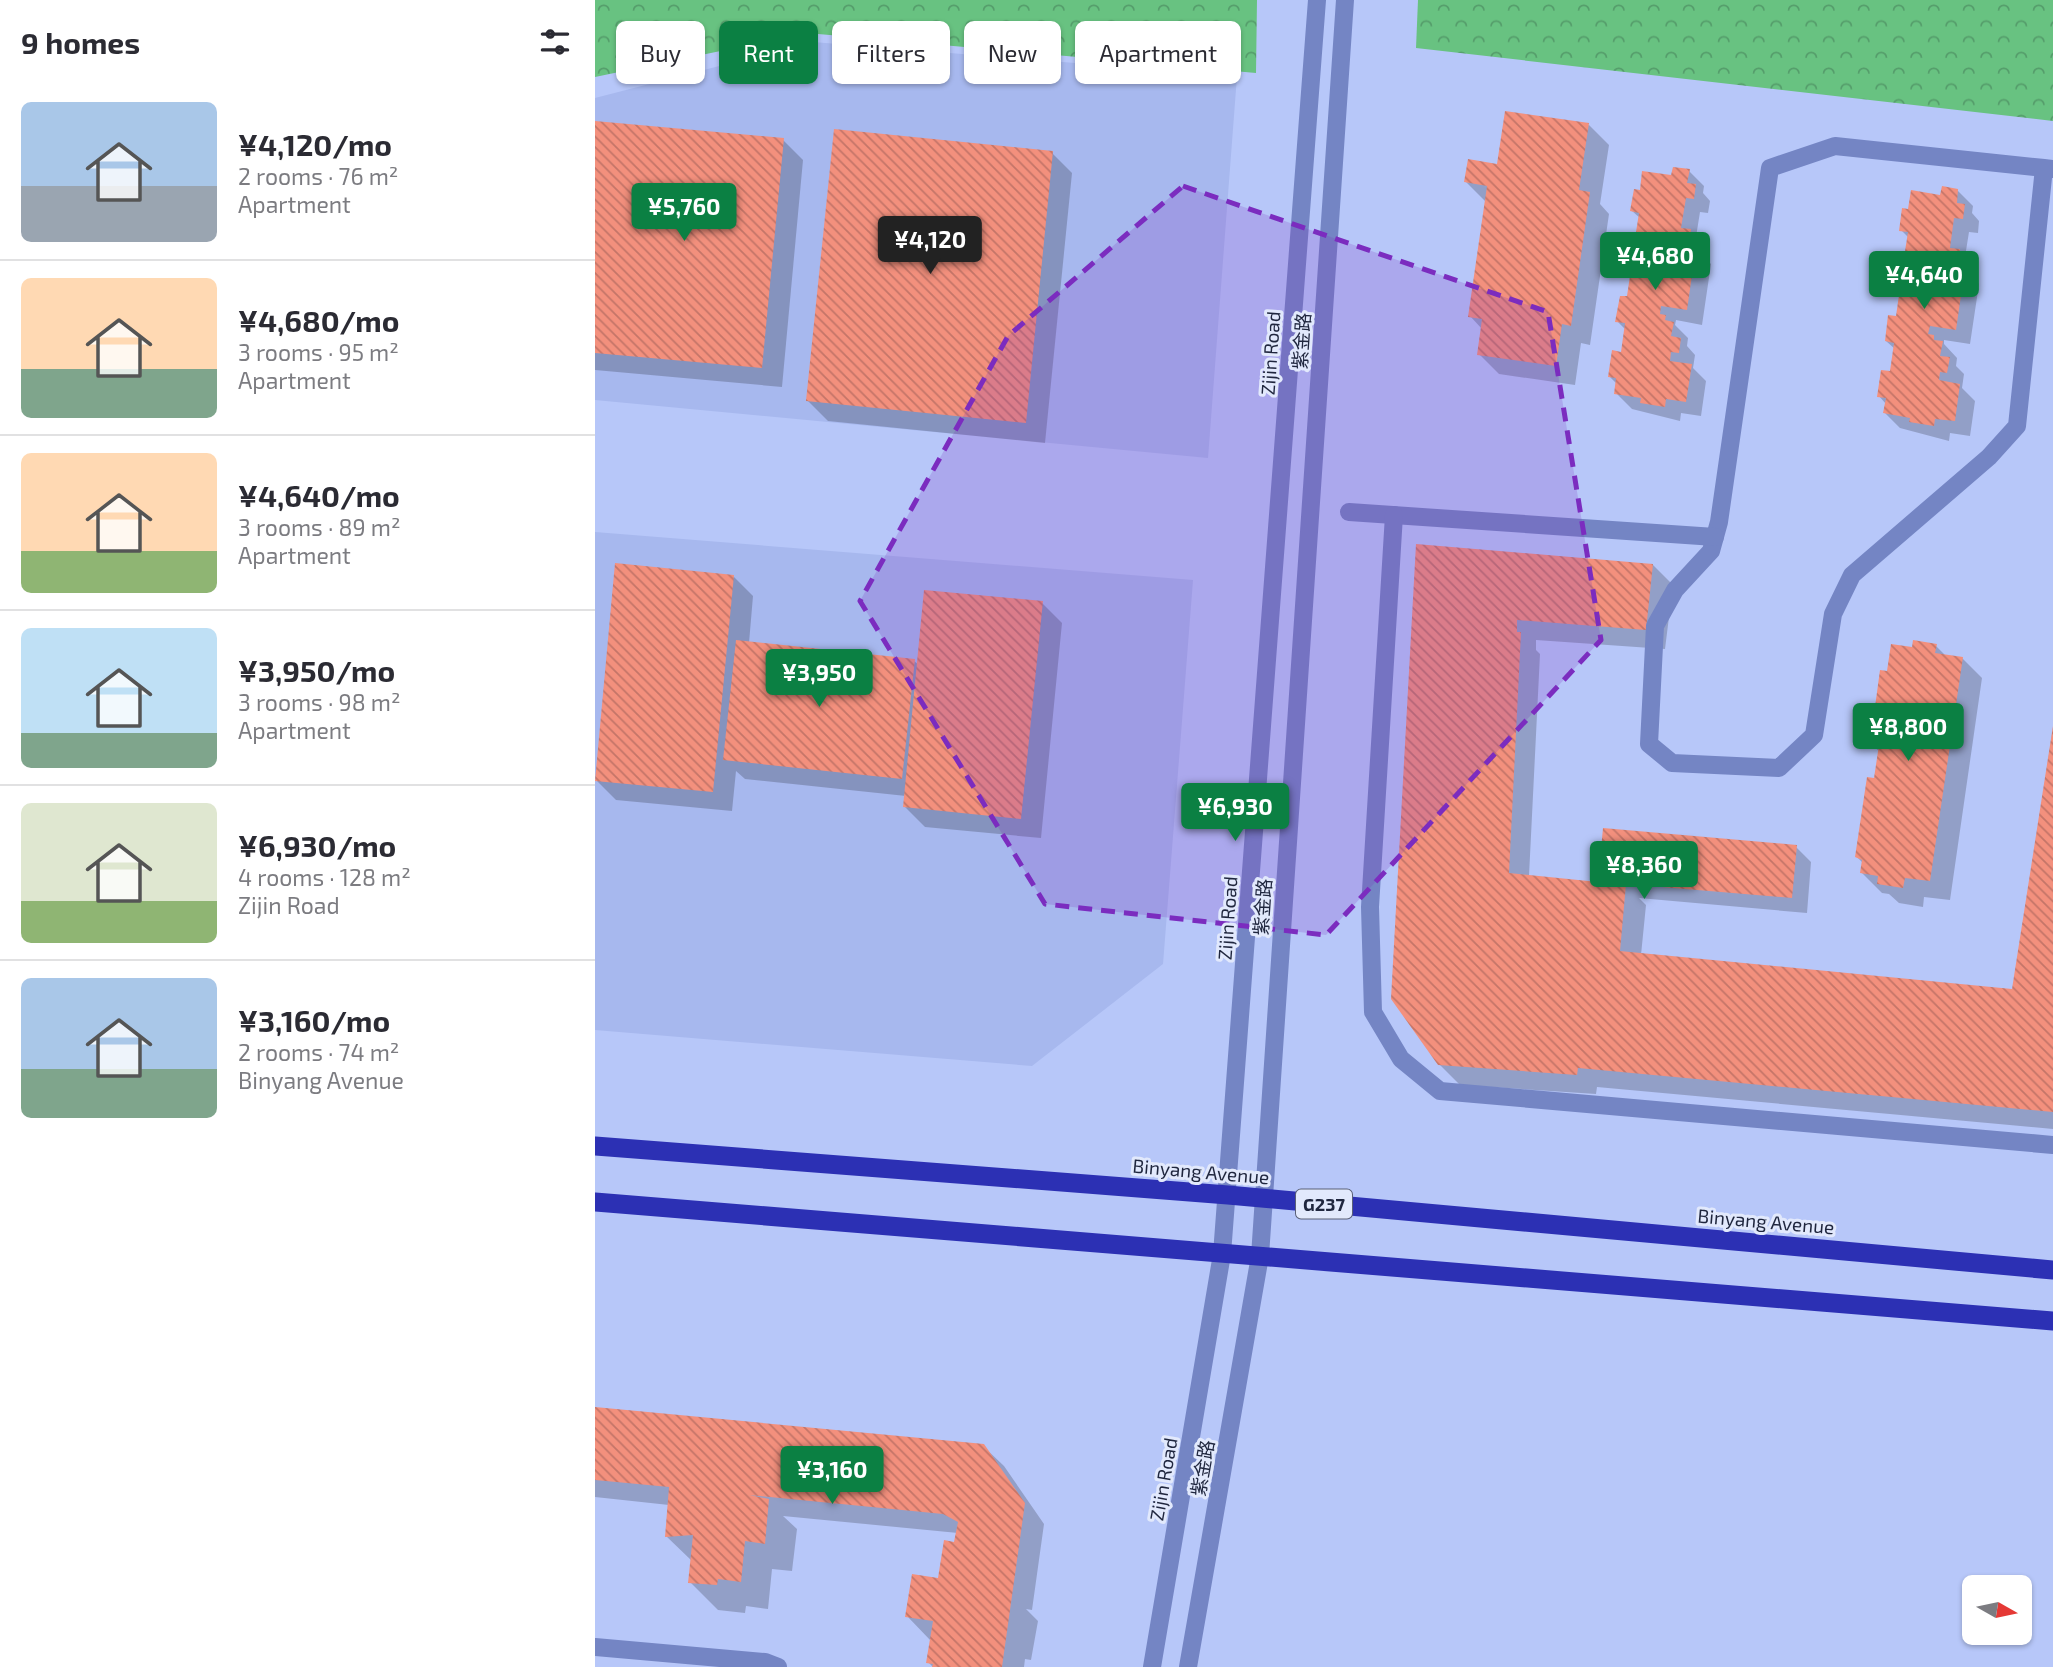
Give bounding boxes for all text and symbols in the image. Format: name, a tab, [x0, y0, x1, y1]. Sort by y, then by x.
chip: Buy	[616, 21, 705, 84]
chip: Rent	[719, 21, 818, 84]
chip: Filters	[832, 21, 950, 84]
chip: New	[964, 21, 1061, 84]
chip: Apartment	[1075, 21, 1241, 84]
icon: filters	[536, 23, 574, 61]
text: 9 homes	[21, 24, 140, 60]
text: ¥4,120/mo	[238, 126, 392, 162]
icon: home	[77, 130, 161, 214]
text: 2 rooms · 76 m²	[238, 162, 398, 190]
pin: ¥5,760	[627, 184, 741, 243]
text: Apartment	[238, 190, 351, 218]
text: ¥5,760	[647, 192, 721, 220]
pin: ¥4,120	[873, 216, 987, 276]
text: ¥4,120	[894, 225, 966, 253]
pin: ¥4,680	[1598, 232, 1712, 292]
text: ¥4,680	[1616, 241, 1694, 269]
pin: ¥4,640	[1867, 252, 1981, 311]
text: ¥4,640	[1885, 260, 1963, 288]
text: ¥4,680/mo	[238, 302, 399, 338]
icon: home	[77, 306, 161, 390]
street label: Zijin Road	[1256, 310, 1284, 396]
street label: 紫金路	[1288, 312, 1314, 370]
text: 3 rooms · 95 m²	[238, 338, 399, 366]
text: Apartment	[238, 366, 351, 394]
text: ¥4,640/mo	[238, 477, 400, 513]
icon: home	[77, 481, 161, 565]
text: 3 rooms · 89 m²	[238, 513, 400, 541]
text: Apartment	[238, 541, 351, 569]
pin: ¥3,950	[762, 650, 876, 709]
text: ¥3,950/mo	[238, 652, 395, 688]
icon: home	[77, 656, 161, 740]
text: ¥3,950	[782, 658, 856, 686]
text: 3 rooms · 98 m²	[238, 688, 400, 716]
pin: ¥8,800	[1851, 704, 1965, 763]
text: ¥8,800	[1869, 712, 1947, 740]
text: Apartment	[238, 716, 351, 744]
pin: ¥6,930	[1178, 784, 1292, 843]
text: ¥6,930	[1197, 792, 1273, 820]
text: ¥6,930/mo	[238, 827, 396, 863]
icon: home	[77, 831, 161, 915]
pin: ¥8,360	[1587, 842, 1701, 901]
text: ¥8,360	[1606, 850, 1682, 878]
text: 4 rooms · 128 m²	[238, 863, 411, 891]
street label: Zijin Road	[1213, 875, 1241, 961]
street label: 紫金路	[1249, 878, 1275, 936]
text: Zijin Road	[238, 891, 340, 919]
text: ¥3,160/mo	[238, 1002, 390, 1038]
icon: home	[77, 1006, 161, 1090]
text: 2 rooms · 74 m²	[238, 1038, 399, 1066]
text: Binyang Avenue	[238, 1066, 404, 1094]
street label: Binyang Avenue	[1132, 1154, 1270, 1188]
road number: G237	[1296, 1190, 1352, 1218]
street label: Binyang Avenue	[1697, 1204, 1835, 1238]
street label: Zijin Road	[1144, 1436, 1182, 1522]
street label: 紫金路	[1186, 1438, 1218, 1498]
pin: ¥3,160	[775, 1446, 889, 1506]
text: ¥3,160	[797, 1455, 867, 1483]
north arrow	[1962, 1575, 2032, 1645]
map controls	[1962, 1575, 2032, 1645]

